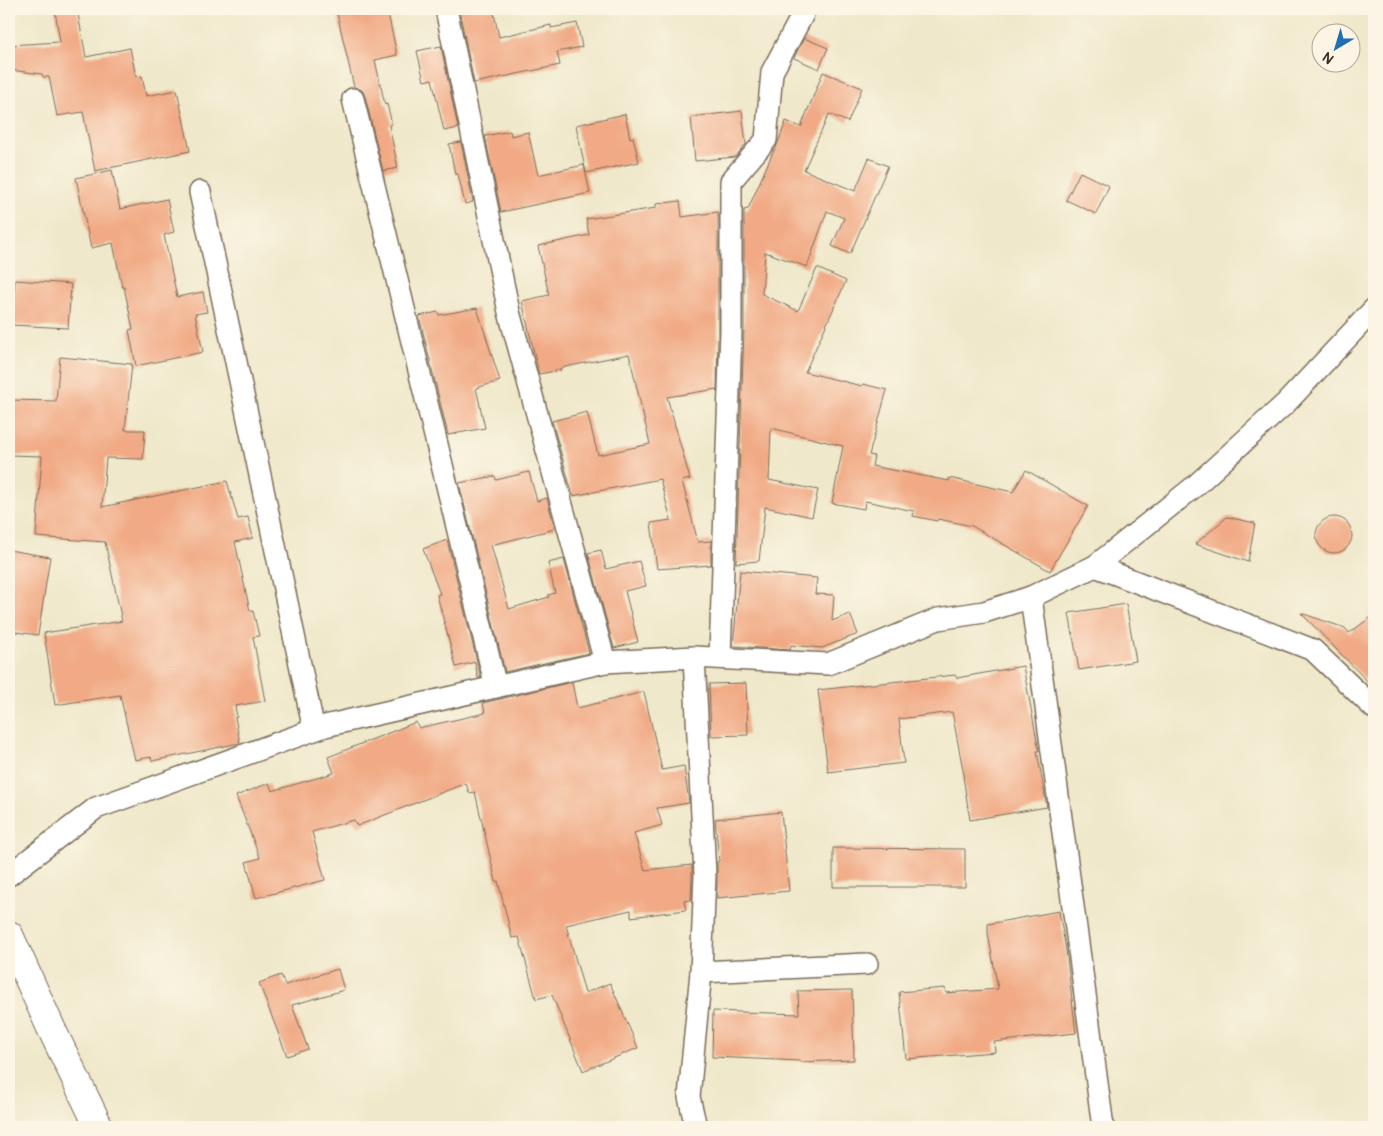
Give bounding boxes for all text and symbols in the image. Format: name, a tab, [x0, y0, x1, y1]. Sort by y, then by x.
north arrow	[1310, 22, 1360, 72]
text: N	[1319, 48, 1337, 67]

